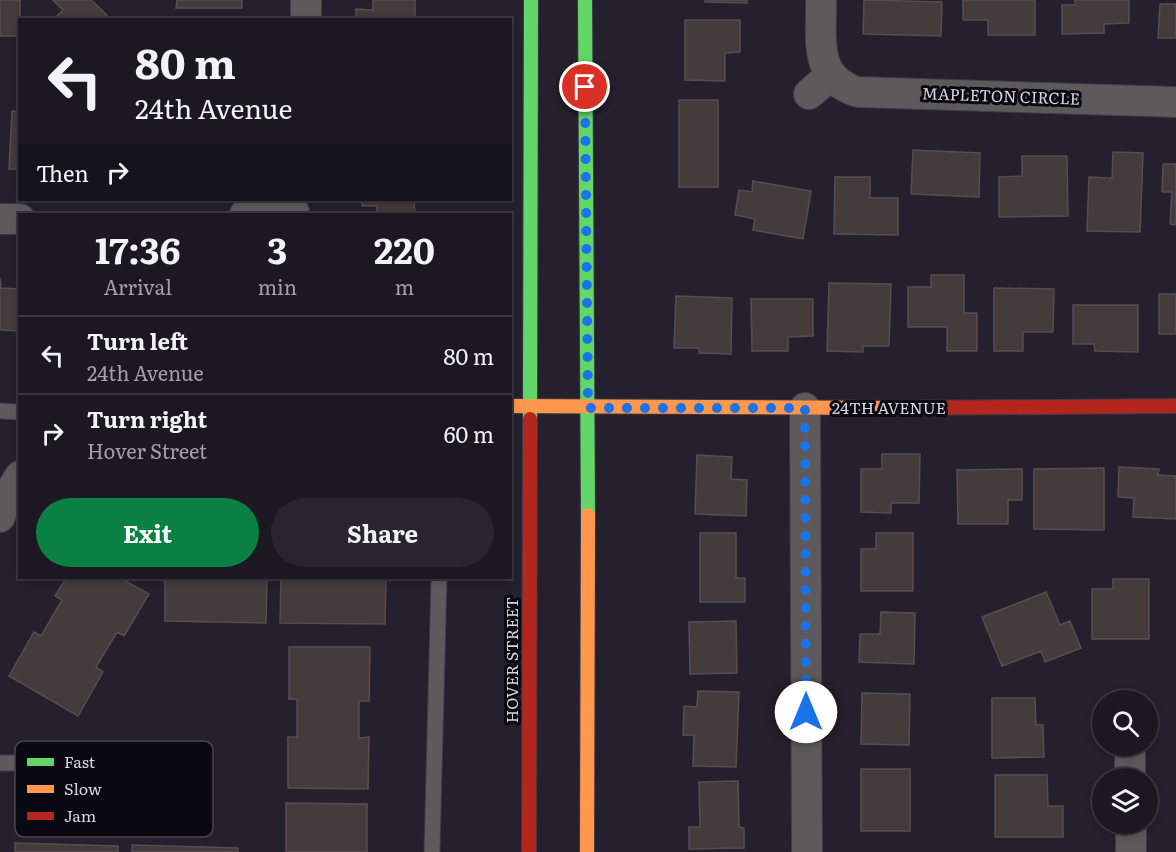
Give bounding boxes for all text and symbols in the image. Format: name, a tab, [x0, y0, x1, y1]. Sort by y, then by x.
text: 80 m	[135, 30, 236, 92]
icon: left	[36, 42, 114, 120]
pin	[559, 61, 610, 112]
icon: arrive	[568, 70, 601, 103]
street label: MAPLETON CIRCLE	[922, 80, 1080, 110]
text: 24th Avenue	[135, 87, 293, 127]
text: Then	[36, 156, 89, 189]
icon: right	[101, 156, 134, 189]
text: 17:36	[95, 222, 181, 275]
text: 3	[267, 222, 287, 275]
text: 220	[374, 222, 435, 275]
text: Arrival	[104, 271, 172, 301]
text: min	[258, 271, 297, 301]
text: m	[395, 271, 414, 301]
text: Turn left	[87, 324, 188, 357]
icon: left	[36, 339, 69, 372]
text: 80 m	[443, 339, 494, 372]
text: 24th Avenue	[87, 357, 204, 387]
street label: 24TH AVENUE	[832, 395, 946, 419]
text: Turn right	[87, 402, 207, 435]
icon: right	[36, 417, 69, 450]
text: 60 m	[444, 417, 494, 450]
text: Hover Street	[87, 435, 207, 465]
button: Exit	[36, 498, 259, 567]
button: Share	[271, 498, 494, 567]
street label: HOVER STREET	[499, 597, 523, 723]
position arrow	[774, 680, 838, 744]
map controls	[1092, 690, 1158, 834]
button: search	[1092, 690, 1158, 756]
legend	[15, 741, 213, 837]
text: Fast	[64, 749, 96, 773]
button: layers	[1092, 768, 1158, 834]
text: Slow	[64, 776, 102, 800]
text: Jam	[64, 803, 97, 827]

